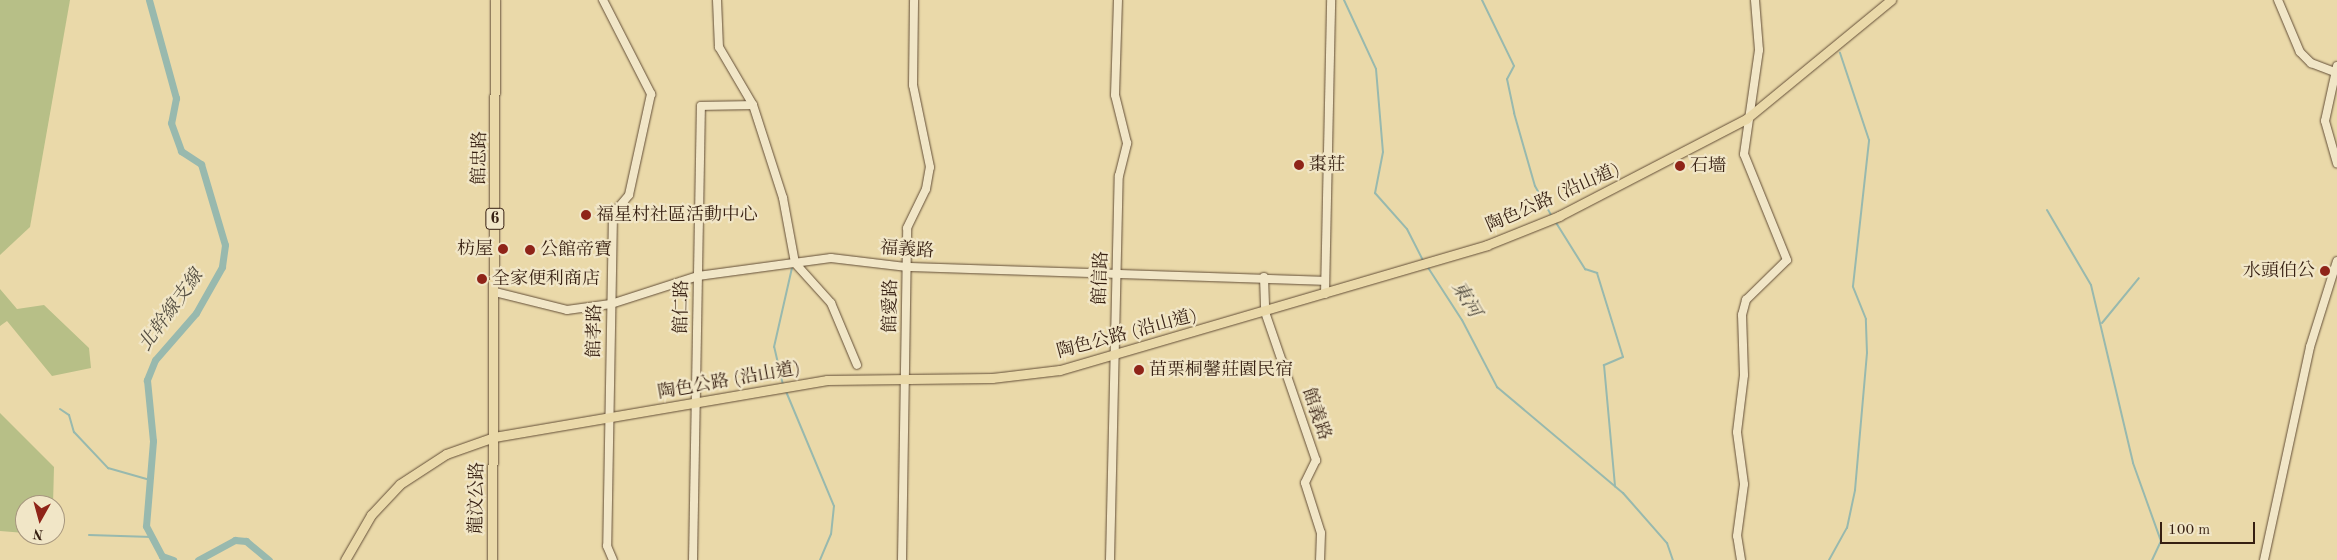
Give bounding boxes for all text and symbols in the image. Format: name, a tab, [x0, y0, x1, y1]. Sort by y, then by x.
street label: 館忠路	[469, 131, 491, 185]
place label: 棗莊	[1309, 154, 1345, 176]
place label: 石墻	[1690, 155, 1726, 177]
marker: 棗莊	[1293, 159, 1305, 171]
street label: 陶色公路 (沿山道)	[1483, 159, 1623, 237]
marker: 石墻	[1674, 160, 1686, 172]
place label: 福星村社區活動中心	[596, 204, 758, 226]
road number: 6	[485, 205, 505, 232]
marker: 福星村社區活動中心	[580, 209, 592, 221]
street label: 福義路	[879, 237, 935, 263]
place label: 枋屋	[457, 238, 493, 260]
place label: 公館帝寶	[540, 239, 612, 261]
marker: 枋屋	[497, 243, 509, 255]
marker: 公館帝寶	[524, 244, 536, 256]
street label: 館信路	[1089, 251, 1113, 305]
place label: 水頭伯公	[2243, 260, 2315, 282]
marker: 水頭伯公	[2319, 265, 2331, 277]
water label: 北幹線支線	[135, 266, 209, 356]
place label: 全家便利商店	[492, 268, 600, 290]
marker: 全家便利商店	[476, 273, 488, 285]
water label: 東河	[1445, 278, 1485, 322]
street label: 館愛路	[880, 279, 902, 333]
street label: 館仁路	[671, 280, 693, 334]
street label: 館孝路	[584, 304, 606, 358]
street label: 陶色公路 (沿山道)	[1054, 305, 1200, 363]
street label: 陶色公路 (沿山道)	[656, 358, 802, 404]
place label: 苗栗桐馨莊園民宿	[1149, 359, 1293, 381]
marker: 苗栗桐馨莊園民宿	[1133, 364, 1145, 376]
street label: 館義路	[1297, 385, 1335, 443]
street label: 龍汶公路	[466, 462, 488, 534]
north arrow	[15, 495, 65, 545]
scale bar	[2162, 512, 2257, 544]
text: 100 m	[2168, 523, 2210, 538]
text: N	[32, 526, 44, 541]

